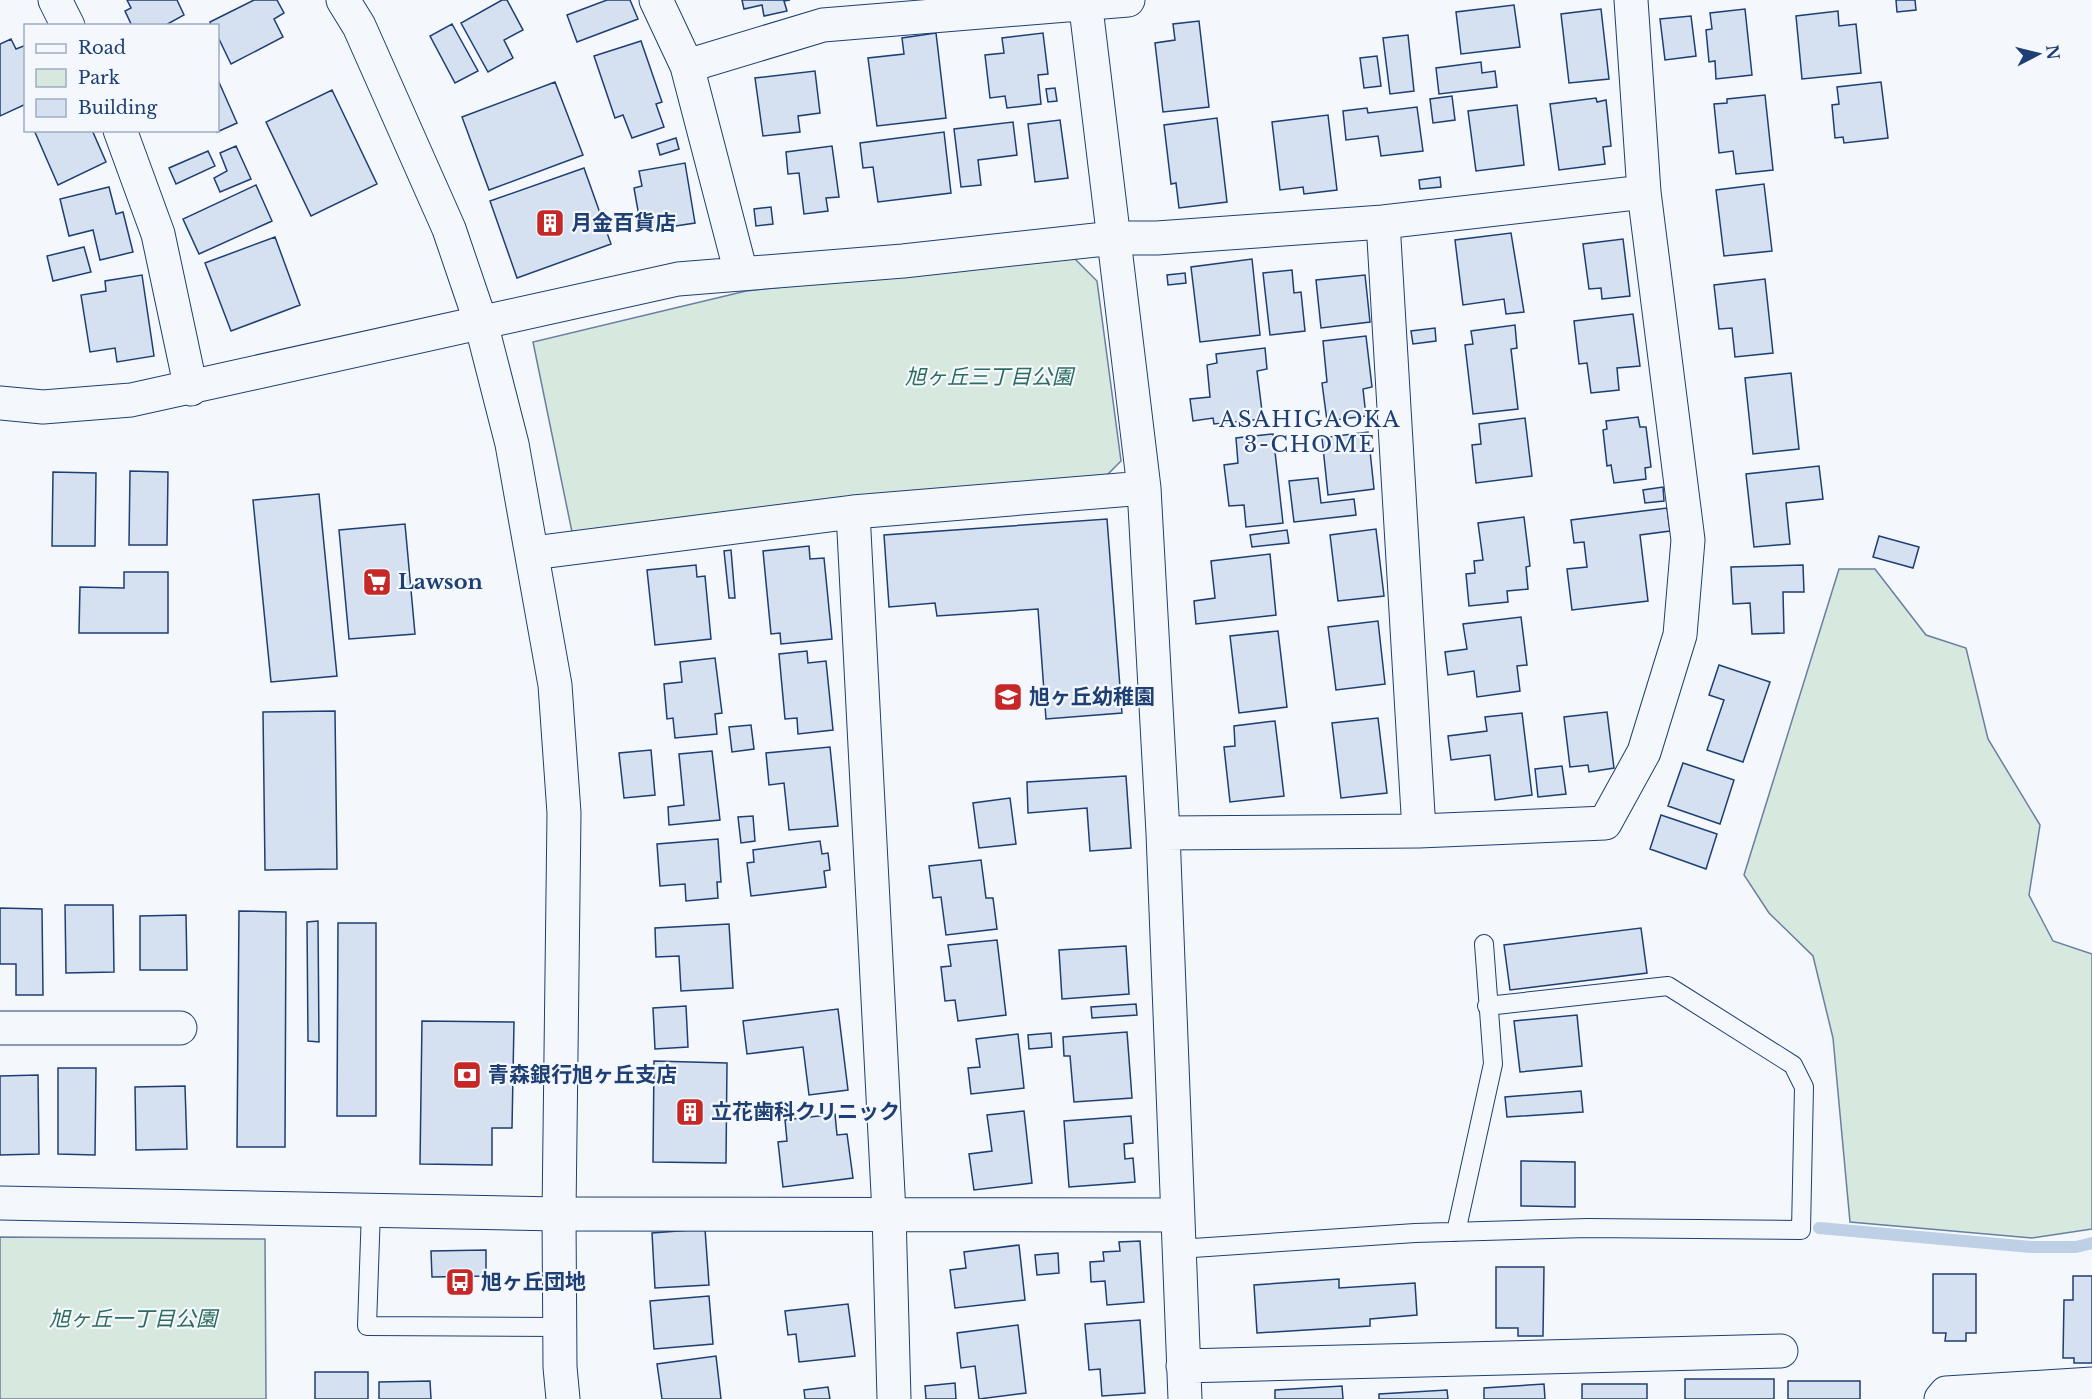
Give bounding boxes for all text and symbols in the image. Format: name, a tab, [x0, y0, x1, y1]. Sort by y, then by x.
legend	[24, 24, 219, 132]
north arrow	[2008, 24, 2068, 84]
text: Road	[78, 37, 126, 59]
text: N	[2042, 43, 2064, 61]
text: Park	[78, 67, 120, 89]
text: Building	[78, 97, 157, 119]
building icon: 月金百貨店	[534, 207, 566, 239]
place label: 月金百貨店	[571, 210, 676, 236]
park label: 旭ヶ丘三丁目公園	[905, 364, 1076, 390]
district label: ASAHIGAOKA 3-CHOME	[1218, 406, 1401, 458]
supermarket icon: Lawson	[361, 566, 393, 598]
place label: Lawson	[398, 569, 483, 595]
school or university icon: 旭ヶ丘幼稚園	[992, 681, 1024, 713]
place label: 旭ヶ丘幼稚園	[1029, 684, 1155, 710]
bank icon: 青森銀行旭ヶ丘支店	[451, 1059, 483, 1091]
place label: 青森銀行旭ヶ丘支店	[488, 1062, 677, 1088]
building icon: 立花歯科クリニック	[674, 1096, 706, 1128]
place label: 立花歯科クリニック	[711, 1099, 900, 1125]
bus stop icon: 旭ヶ丘団地	[444, 1266, 476, 1298]
place label: 旭ヶ丘団地	[481, 1269, 586, 1295]
park label: 旭ヶ丘一丁目公園	[49, 1306, 220, 1332]

